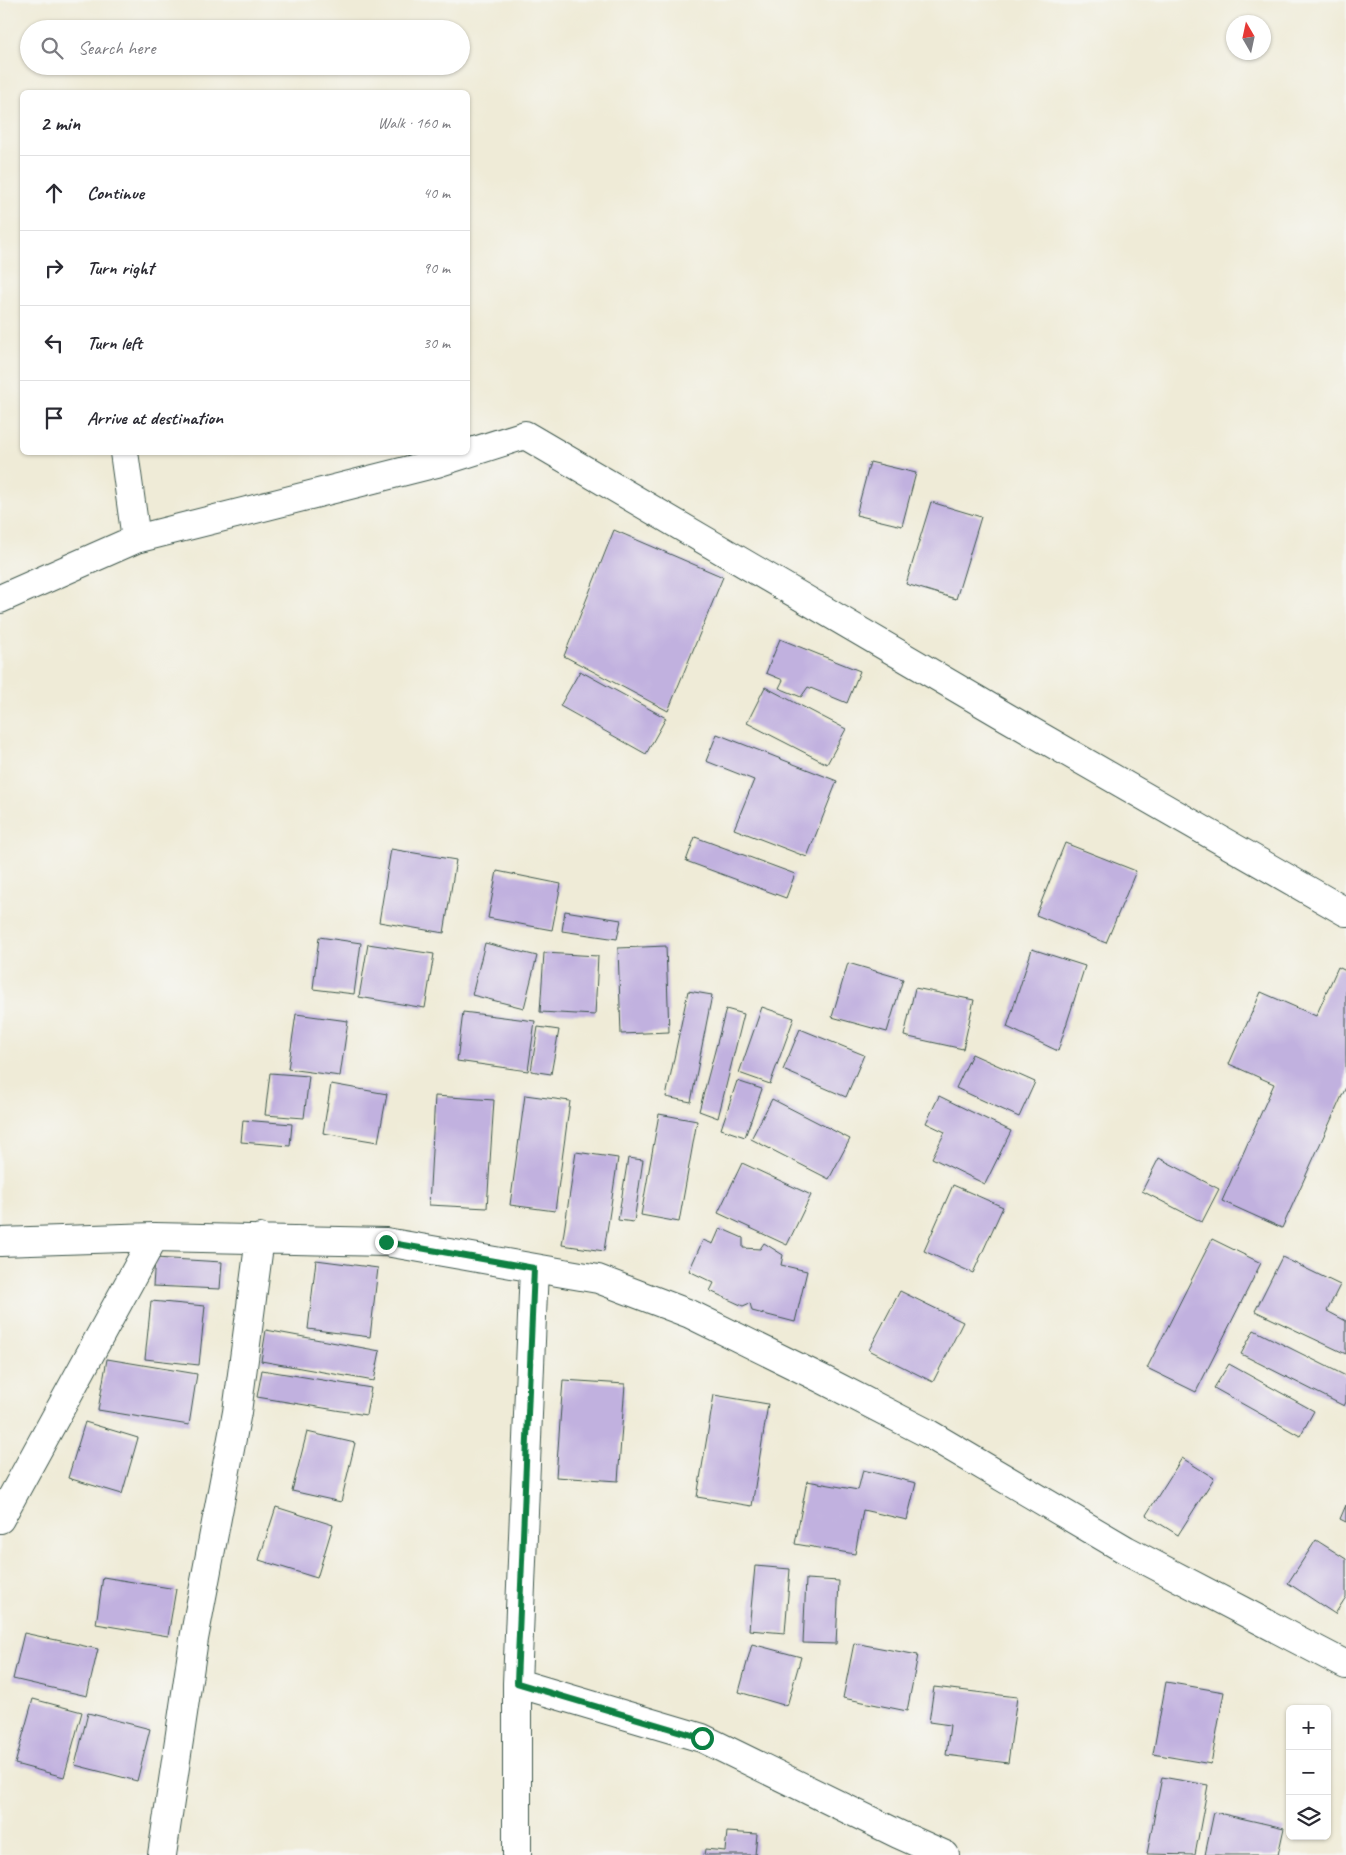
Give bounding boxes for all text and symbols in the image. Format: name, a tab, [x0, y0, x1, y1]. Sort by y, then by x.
north arrow	[1226, 15, 1271, 60]
search box	[20, 20, 470, 75]
icon: search	[38, 34, 66, 62]
text: Search here	[78, 36, 155, 60]
text: 2 min	[40, 110, 80, 136]
text: Walk · 160 m	[378, 113, 450, 133]
icon: ahead	[40, 179, 68, 207]
text: Continue	[87, 181, 144, 205]
text: 40 m	[423, 183, 450, 203]
icon: right	[40, 254, 68, 282]
text: Turn right	[87, 256, 154, 280]
text: 90 m	[423, 258, 450, 278]
icon: left	[40, 329, 68, 357]
text: Turn left	[87, 331, 142, 355]
text: 30 m	[423, 333, 450, 353]
icon: arrive	[40, 404, 68, 432]
text: Arrive at destination	[87, 406, 223, 430]
route end	[375, 1231, 398, 1254]
map controls	[1286, 1705, 1331, 1840]
button: +	[1286, 1705, 1331, 1750]
route start	[691, 1727, 714, 1750]
button: −	[1286, 1750, 1331, 1795]
button: layers	[1286, 1795, 1331, 1840]

